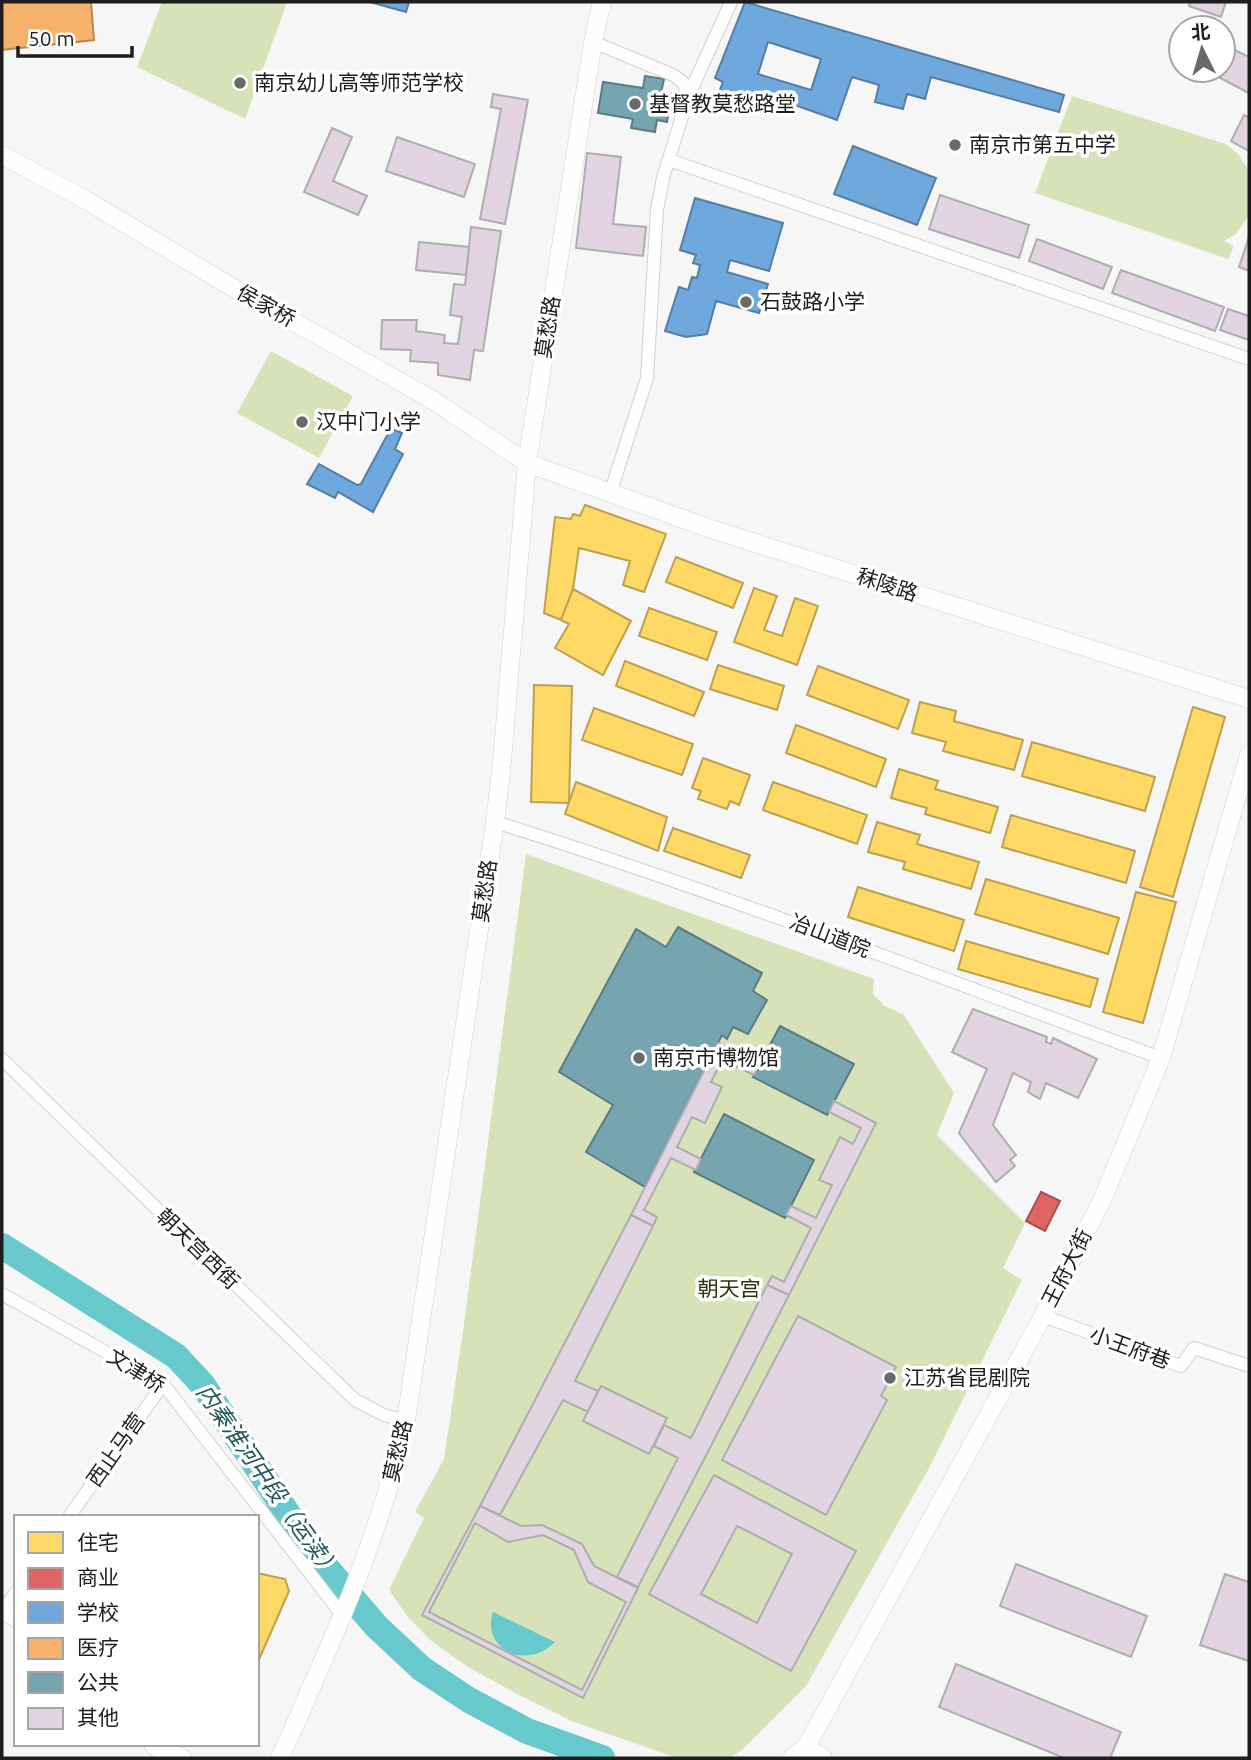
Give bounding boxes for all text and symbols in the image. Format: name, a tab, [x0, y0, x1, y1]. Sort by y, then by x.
scale bar	[18, 14, 131, 58]
north arrow	[1167, 14, 1237, 84]
text: 北	[1190, 20, 1211, 44]
text: 50 m	[28, 26, 75, 50]
place label: 南京幼儿高等师范学校	[254, 70, 464, 94]
marker: 南京幼儿高等师范学校	[232, 75, 248, 91]
place label: 基督教莫愁路堂	[649, 91, 796, 115]
marker: 基督教莫愁路堂	[627, 96, 643, 112]
place label: 南京市第五中学	[969, 132, 1116, 156]
marker: 南京市第五中学	[947, 137, 963, 153]
street label: 侯家桥	[233, 279, 300, 331]
place label: 石鼓路小学	[760, 289, 865, 313]
street label: 莫愁路	[530, 294, 564, 360]
marker: 石鼓路小学	[738, 294, 754, 310]
place label: 汉中门小学	[316, 409, 421, 433]
marker: 汉中门小学	[294, 414, 310, 430]
street label: 秣陵路	[854, 563, 921, 605]
street label: 莫愁路	[468, 858, 500, 924]
street label: 冶山道院	[787, 909, 874, 961]
place label: 南京市博物馆	[653, 1045, 779, 1069]
marker: 南京市博物馆	[631, 1050, 647, 1066]
street label: 朝天宫西街	[153, 1203, 245, 1293]
street label: 王府大街	[1036, 1225, 1096, 1310]
park label: 朝天宫	[698, 1276, 761, 1300]
street label: 小王府巷	[1087, 1321, 1174, 1373]
street label: 文津桥	[103, 1343, 170, 1397]
place label: 江苏省昆剧院	[904, 1365, 1030, 1389]
marker: 江苏省昆剧院	[882, 1370, 898, 1386]
water label: 内秦淮河中段（运渎）	[192, 1379, 345, 1582]
street label: 西止马营	[81, 1408, 149, 1491]
street label: 莫愁路	[378, 1417, 416, 1484]
legend	[14, 1515, 259, 1746]
text: 住宅	[77, 1530, 119, 1554]
text: 商业	[77, 1565, 119, 1589]
text: 学校	[77, 1600, 119, 1624]
text: 医疗	[77, 1635, 119, 1659]
text: 公共	[77, 1670, 119, 1694]
text: 其他	[77, 1705, 119, 1729]

